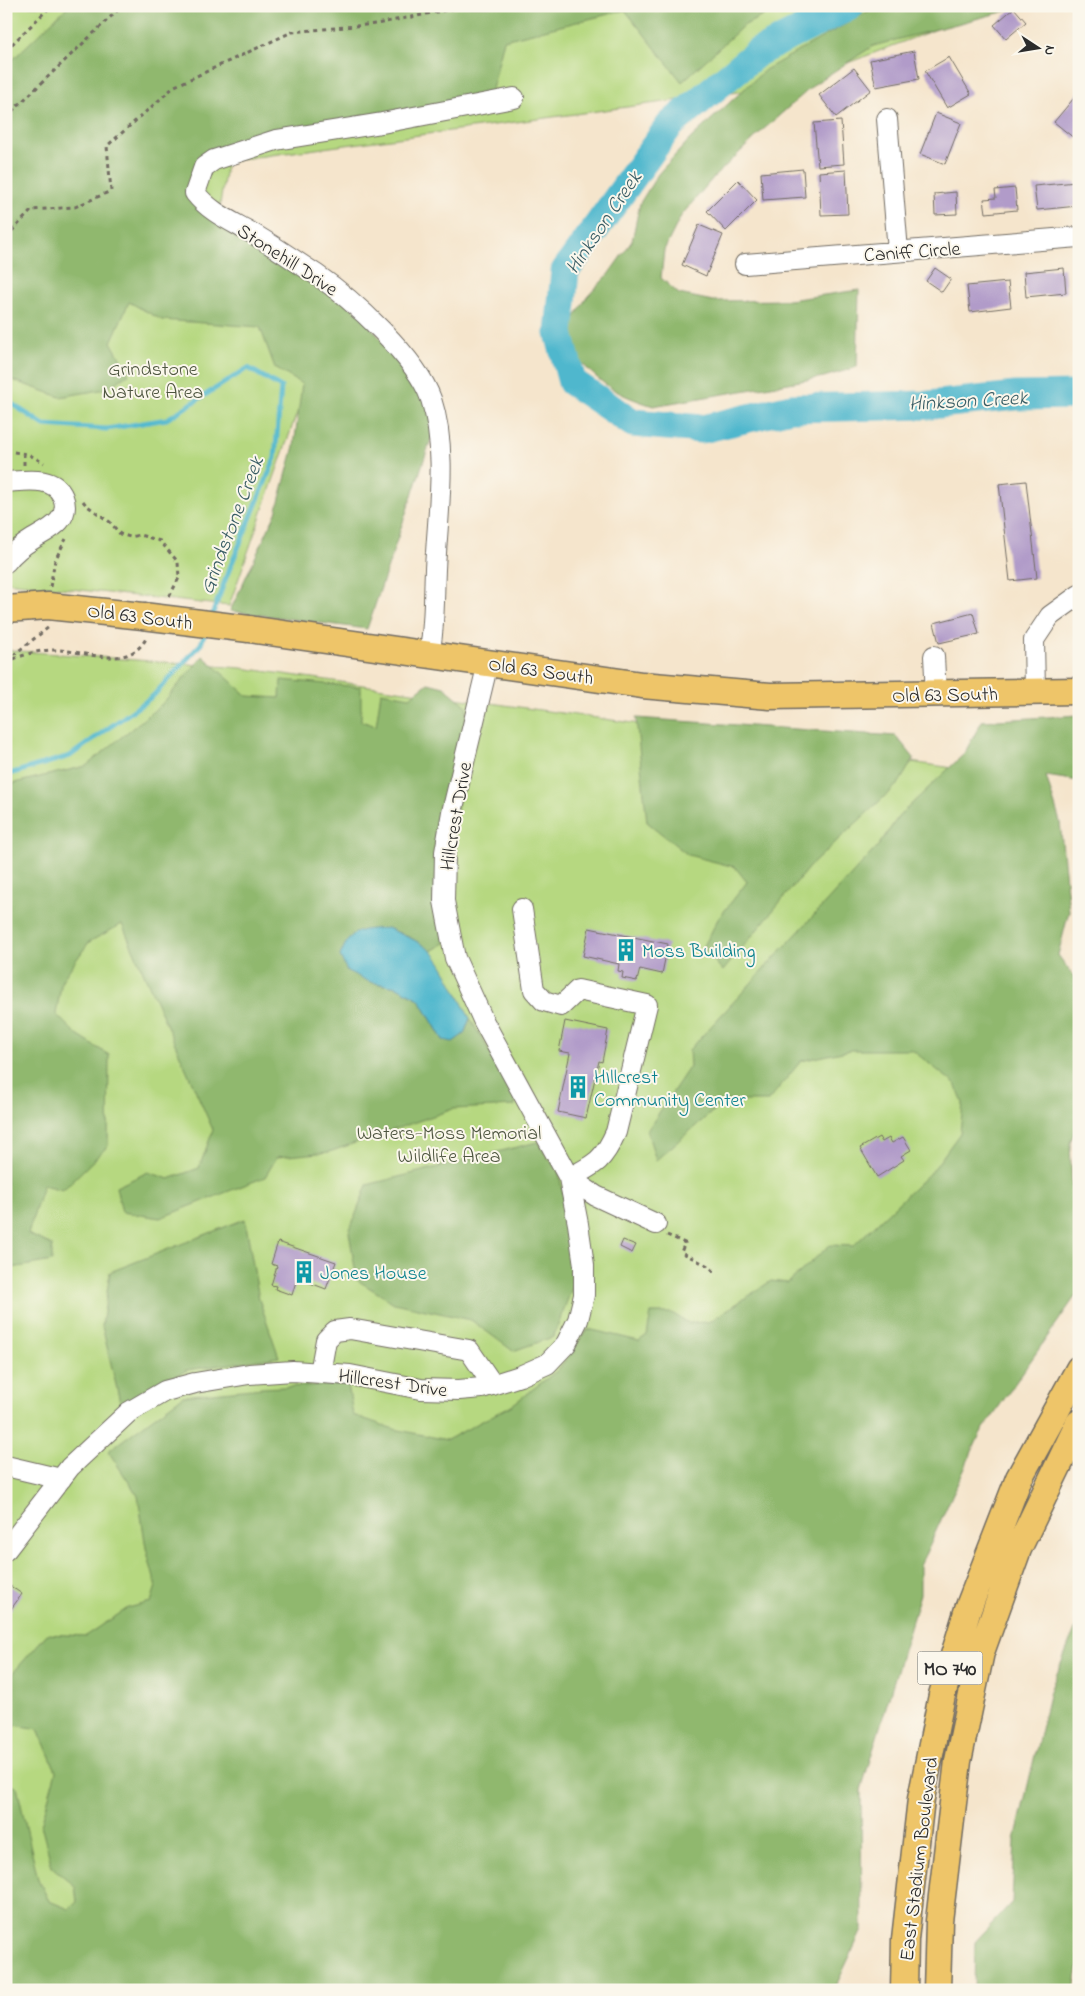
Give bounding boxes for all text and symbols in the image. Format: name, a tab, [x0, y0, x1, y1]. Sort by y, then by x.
north arrow	[1012, 22, 1062, 72]
text: N	[1038, 44, 1061, 57]
water label: Hinkson Creek	[559, 165, 651, 281]
street label: Stonehill Drive	[230, 218, 343, 305]
street label: Caniff Circle	[863, 236, 961, 271]
park label: Grindstone Nature Area	[103, 356, 203, 408]
water label: Hinkson Creek	[908, 384, 1029, 420]
water label: Grindstone Creek	[193, 452, 273, 599]
street label: Old 63 South	[86, 598, 194, 639]
street label: Old 63 South	[486, 651, 595, 694]
street label: Old 63 South	[892, 681, 998, 712]
street label: Hillcrest Drive	[434, 760, 481, 873]
building icon: Moss Building	[613, 937, 639, 963]
place label: Moss Building	[642, 938, 755, 968]
place label: HIllcrest Community Center	[594, 1064, 747, 1116]
building icon: HIllcrest Community Center	[565, 1074, 591, 1100]
park label: Waters-Moss Memorial Wildlife Area	[357, 1120, 541, 1172]
building icon: Jones House	[291, 1259, 317, 1285]
place label: Jones House	[320, 1260, 427, 1289]
street label: Hillcrest Drive	[336, 1362, 449, 1406]
road number: MO 740	[918, 1652, 982, 1685]
street label: East Stadium Boulevard	[894, 1756, 947, 1963]

